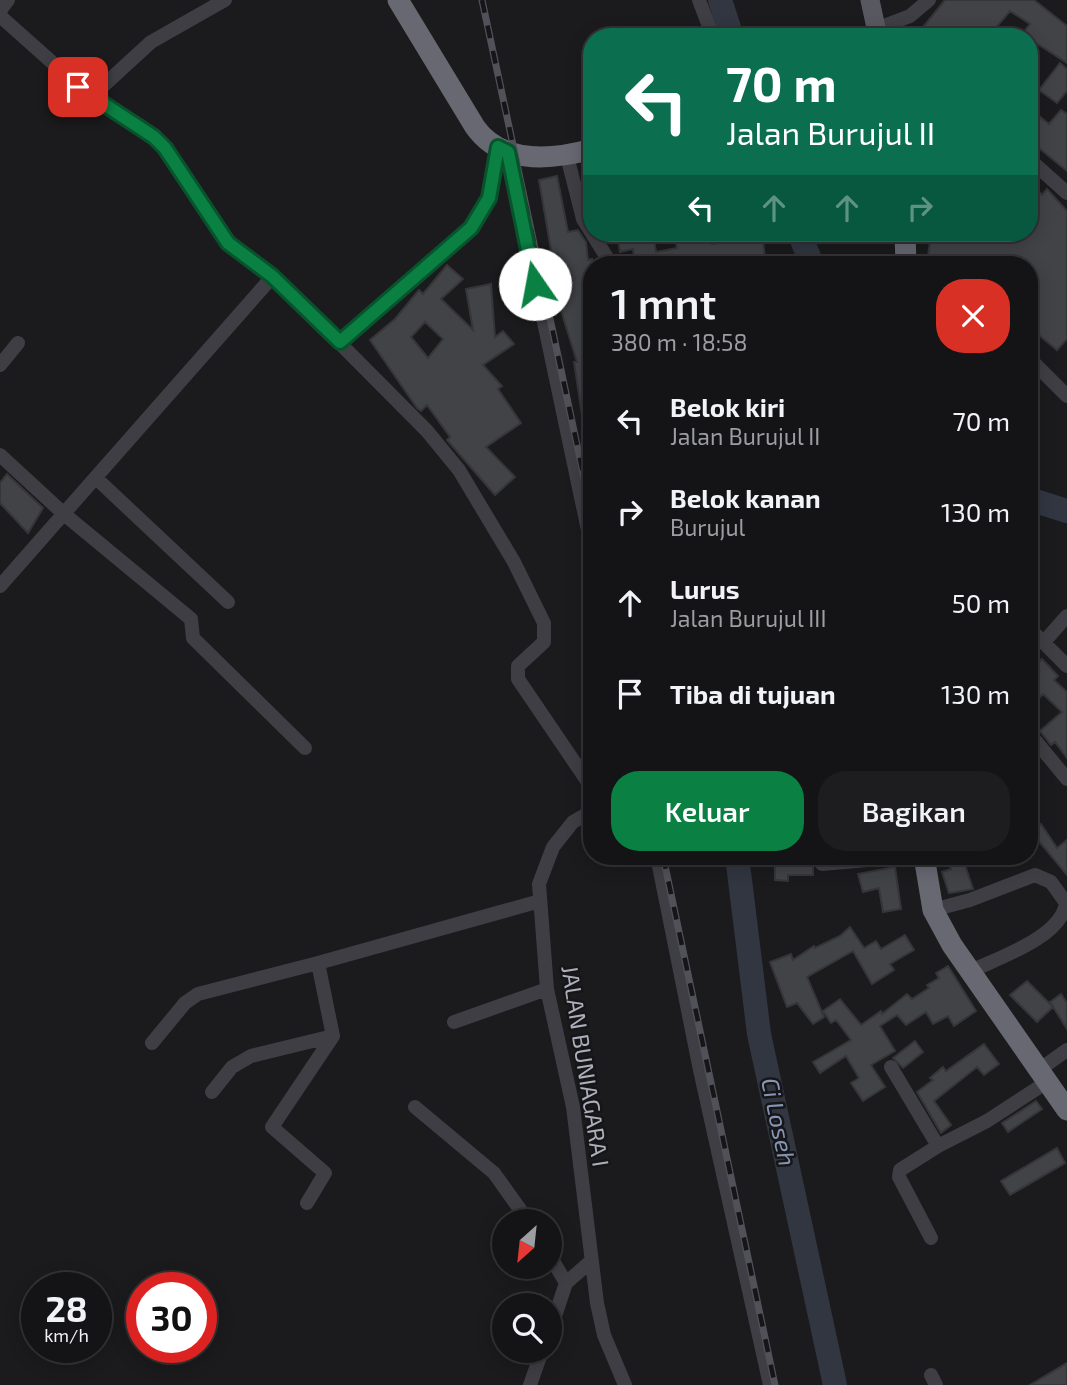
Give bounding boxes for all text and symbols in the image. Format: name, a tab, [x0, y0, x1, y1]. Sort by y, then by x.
text: 70 m	[726, 53, 837, 112]
icon: left	[611, 56, 702, 147]
pin	[48, 57, 108, 117]
icon: arrive	[59, 68, 97, 106]
text: Jalan Burujul II	[726, 113, 935, 151]
icon: left	[682, 189, 720, 227]
icon: ahead	[755, 189, 793, 227]
icon: ahead	[828, 189, 866, 227]
icon: right	[901, 189, 939, 227]
position arrow	[498, 247, 572, 321]
text: 1 mnt	[611, 277, 716, 327]
button: close	[936, 279, 1010, 353]
text: 380 m · 18:58	[611, 328, 747, 356]
text: Belok kiri	[670, 391, 785, 422]
icon: left	[611, 402, 649, 440]
text: 70 m	[952, 405, 1010, 436]
text: Jalan Burujul II	[670, 422, 820, 450]
text: Belok kanan	[670, 482, 821, 513]
icon: right	[611, 493, 649, 531]
text: 130 m	[941, 496, 1010, 527]
text: Burujul	[670, 513, 745, 541]
text: Lurus	[670, 573, 740, 604]
icon: ahead	[611, 584, 649, 622]
text: 50 m	[952, 587, 1010, 618]
text: Jalan Burujul III	[670, 604, 826, 632]
icon: arrive	[611, 675, 649, 713]
text: Tiba di tujuan	[670, 678, 836, 709]
text: 130 m	[941, 678, 1010, 709]
button: Keluar	[611, 771, 804, 851]
button: Bagikan	[818, 771, 1010, 851]
street label: JALAN BUNIAGARA I	[556, 963, 616, 1169]
water label: Ci Loseh	[756, 1075, 803, 1168]
north arrow	[492, 1209, 562, 1279]
map controls	[492, 1209, 562, 1363]
speed limit sign: 30	[126, 1272, 217, 1363]
text: 28	[45, 1287, 88, 1329]
button: search	[492, 1293, 562, 1363]
text: km/h	[44, 1324, 89, 1346]

